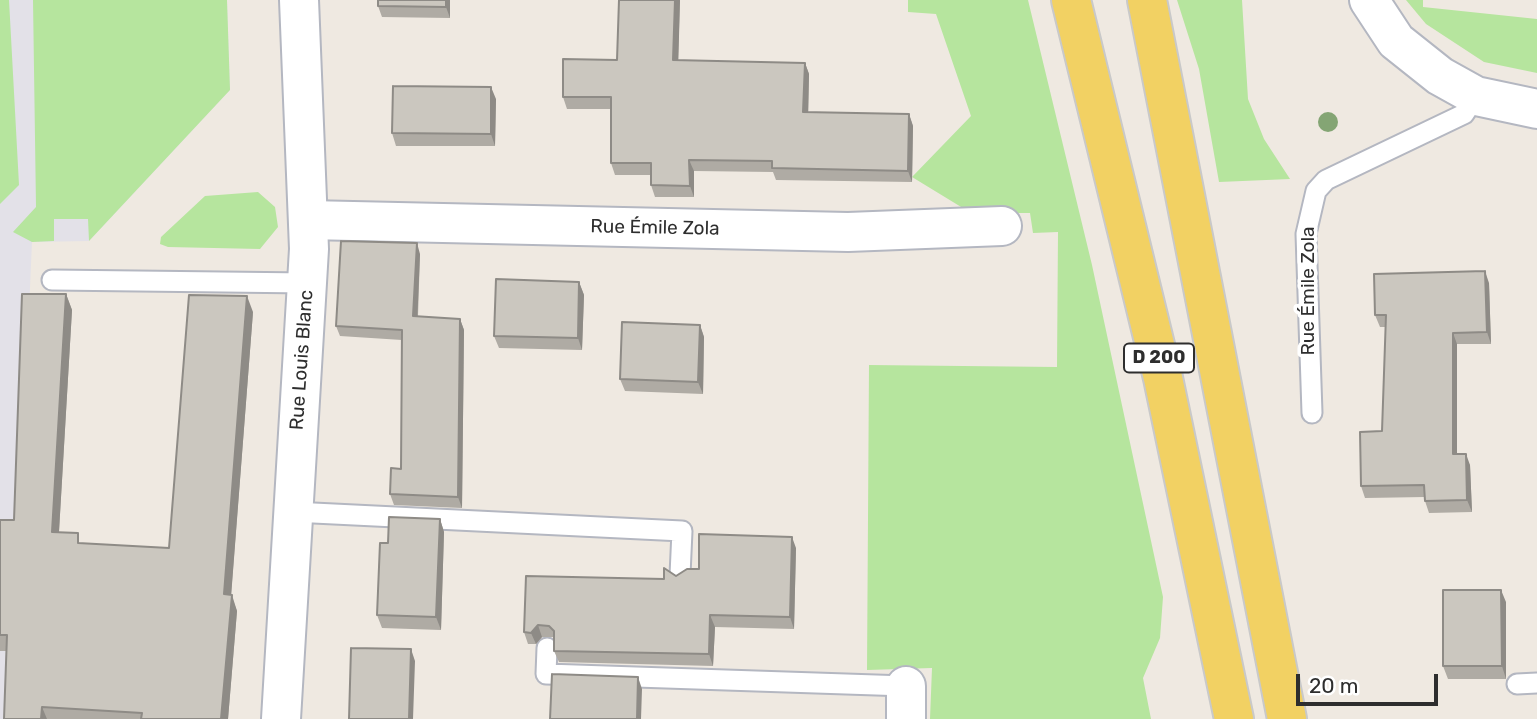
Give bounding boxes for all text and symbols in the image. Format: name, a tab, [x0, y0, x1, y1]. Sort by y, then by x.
street label: Rue Émile Zola	[590, 215, 720, 241]
street label: Rue Émile Zola	[1298, 226, 1320, 356]
street label: Rue Louis Blanc	[286, 289, 318, 431]
road number: D 200	[1124, 344, 1194, 372]
scale bar	[1299, 660, 1441, 704]
text: 20 m	[1309, 673, 1358, 698]

